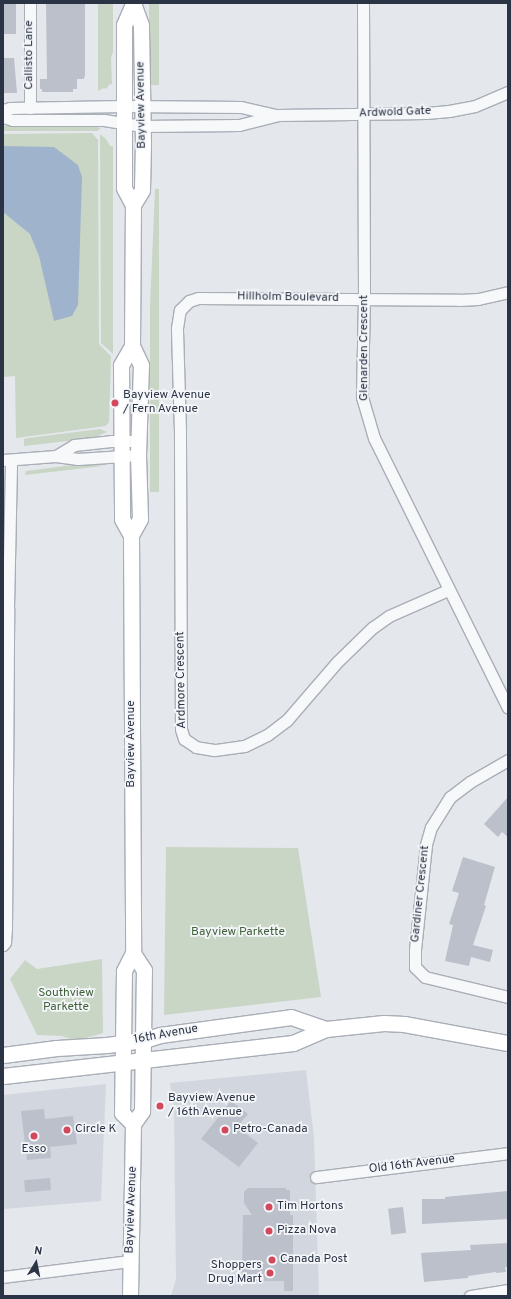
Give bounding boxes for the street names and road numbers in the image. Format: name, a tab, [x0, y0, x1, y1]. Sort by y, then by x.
street label: Callisto Lane	[23, 20, 37, 90]
street label: Bayview Avenue	[134, 61, 150, 149]
street label: Ardwold Gate	[359, 105, 431, 121]
street label: Hillholm Boulevard	[237, 290, 339, 306]
street label: Glenarden Crescent	[358, 295, 372, 401]
street label: Ardmore Crescent	[174, 631, 190, 729]
street label: Bayview Avenue	[125, 700, 139, 788]
street label: Gardiner Crescent	[409, 845, 433, 943]
street label: 16th Avenue	[132, 1022, 200, 1048]
street label: Old 16th Avenue	[368, 1153, 456, 1177]
street label: Bayview Avenue	[123, 1166, 141, 1254]

